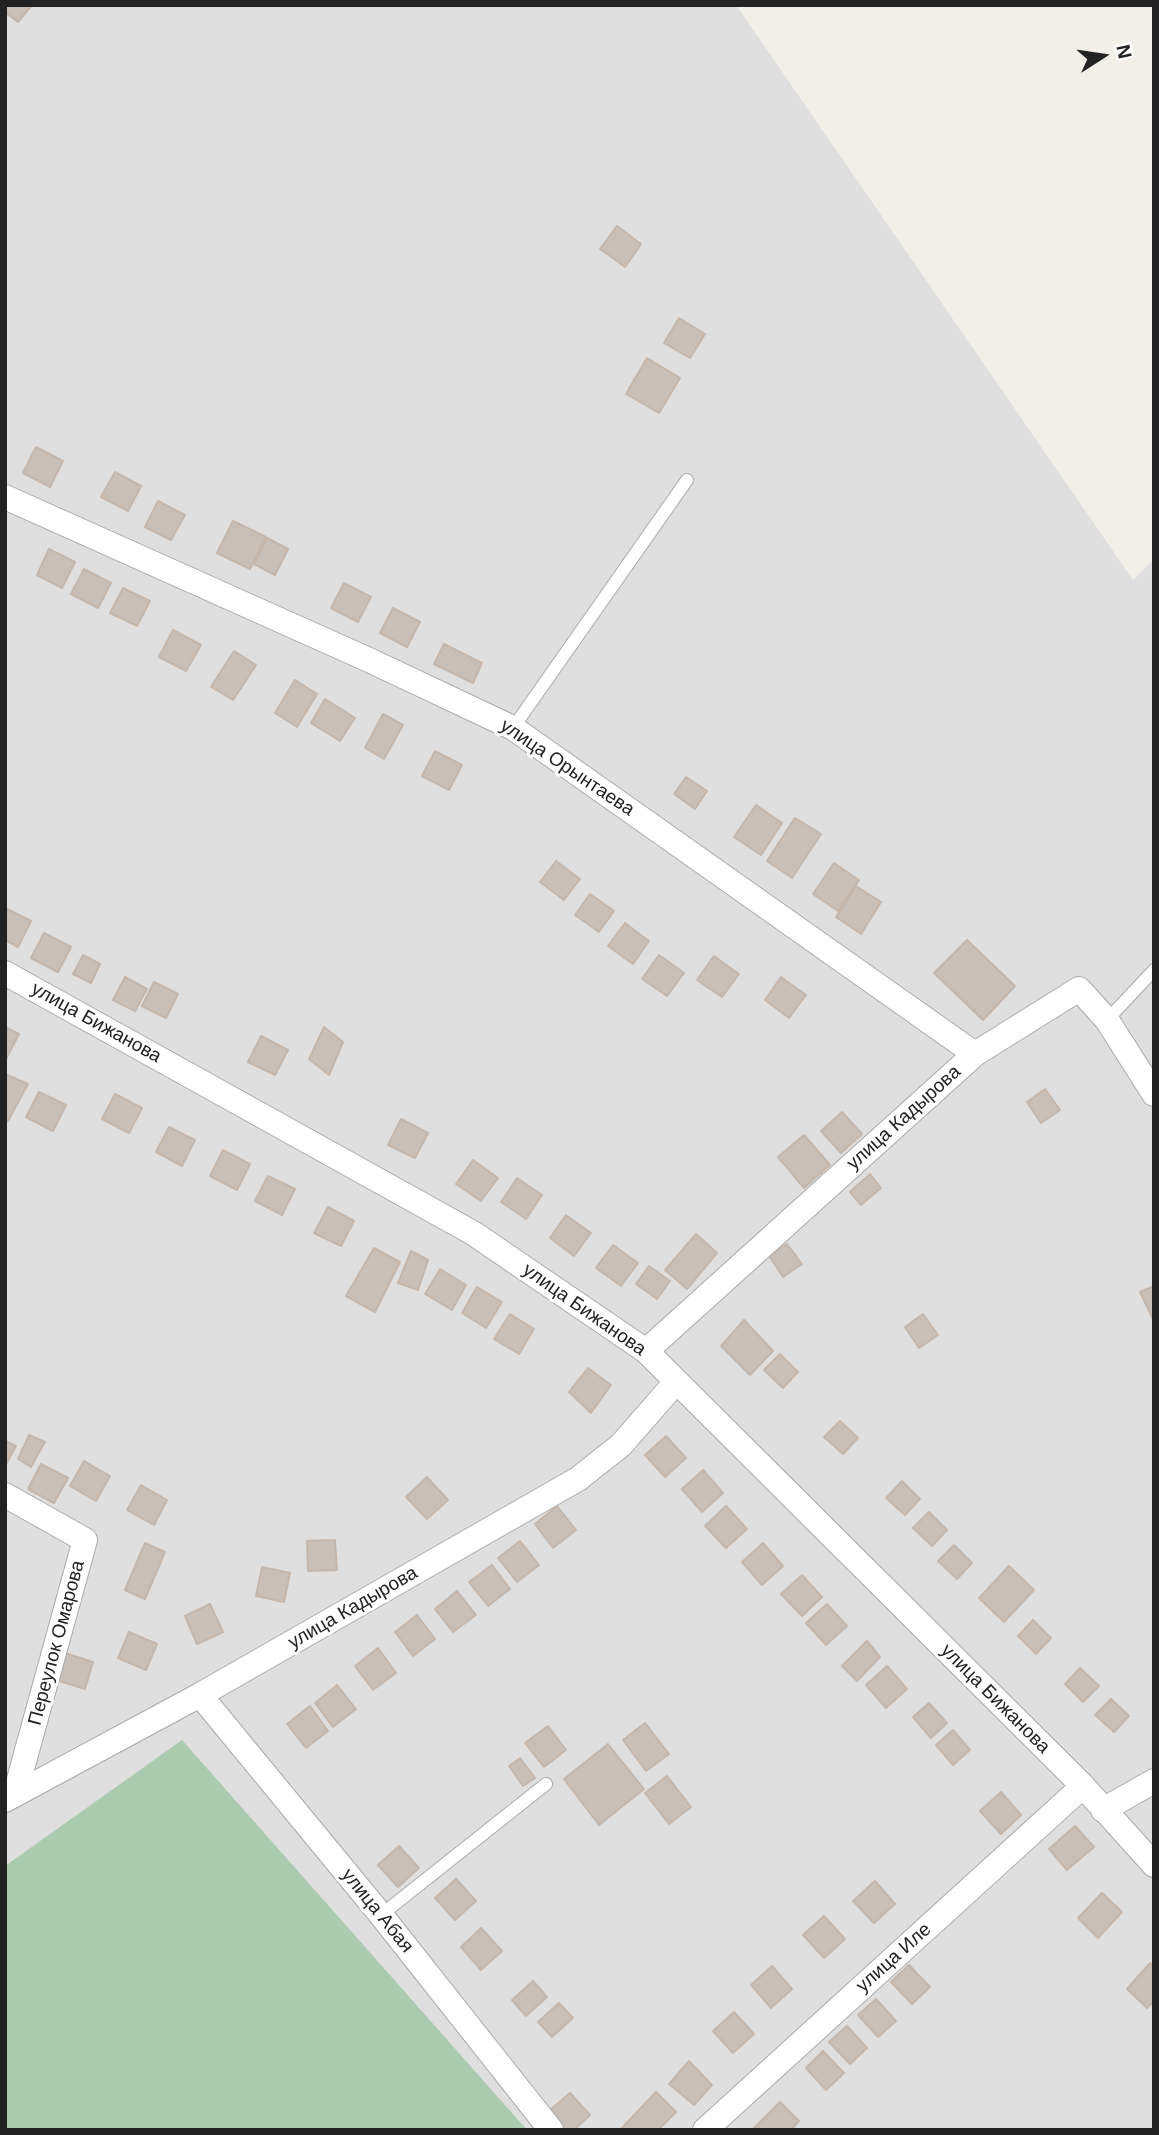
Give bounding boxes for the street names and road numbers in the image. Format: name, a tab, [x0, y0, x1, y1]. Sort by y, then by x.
street label: улица Орынтаева	[496, 715, 638, 821]
street label: улица Бижанова	[27, 978, 165, 1068]
street label: улица Кадырова	[842, 1061, 966, 1175]
street label: улица Бижанова	[518, 1259, 650, 1361]
street label: Переулок Омарова	[24, 1558, 90, 1728]
street label: улица Кадырова	[284, 1562, 422, 1654]
street label: улица Бижанова	[936, 1640, 1054, 1758]
street label: улица Абая	[336, 1864, 418, 1958]
street label: улица Иле	[852, 1918, 936, 1998]

